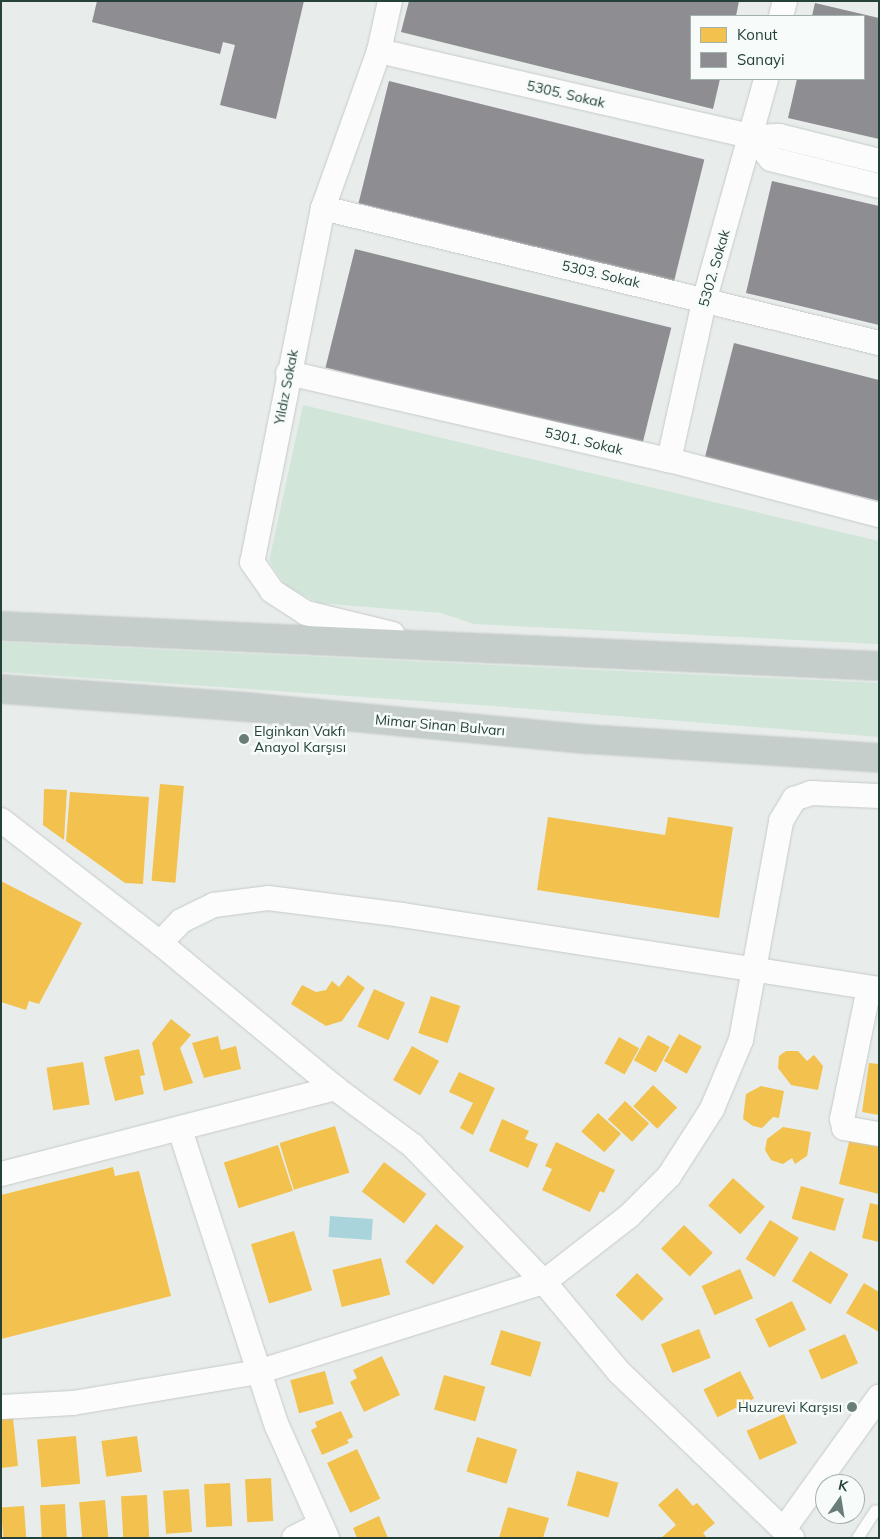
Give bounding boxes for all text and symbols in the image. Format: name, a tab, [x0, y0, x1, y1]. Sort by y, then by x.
legend	[690, 15, 865, 80]
text: Konut	[737, 25, 778, 44]
text: Sanayi	[737, 50, 785, 69]
street label: 5305. Sokak	[525, 77, 607, 111]
street label: 5302. Sokak	[695, 227, 733, 309]
street label: 5303. Sokak	[560, 257, 642, 291]
street label: Yıldız Sokak	[270, 348, 302, 426]
street label: 5301. Sokak	[543, 424, 625, 458]
street label: Mimar Sinan Bulvarı	[374, 711, 506, 739]
place label: Elginkan Vakfı Anayol Karşısı	[254, 723, 346, 756]
marker: Elginkan Vakfı Anayol Karşısı	[238, 733, 250, 745]
place label: Huzurevi Karşısı	[738, 1399, 842, 1415]
marker: Huzurevi Karşısı	[846, 1401, 858, 1413]
north arrow	[815, 1474, 865, 1524]
text: K	[837, 1476, 850, 1495]

